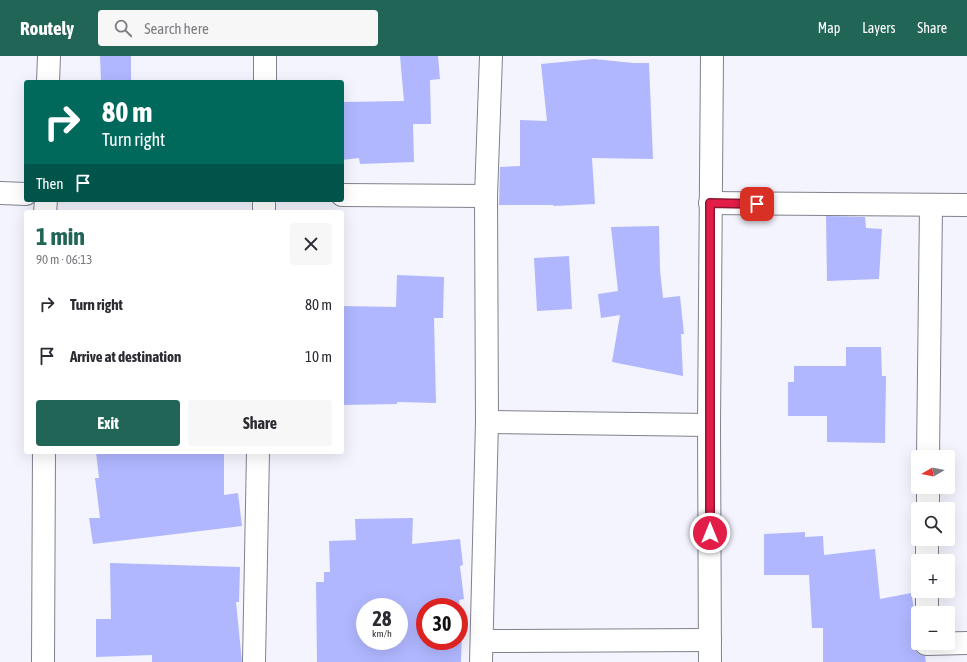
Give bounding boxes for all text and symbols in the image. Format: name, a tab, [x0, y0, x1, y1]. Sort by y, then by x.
search box	[98, 10, 378, 46]
text: Routely	[20, 17, 74, 39]
icon: search	[112, 17, 134, 39]
text: Search here	[144, 20, 209, 37]
text: Map	[818, 20, 840, 36]
text: Layers	[862, 20, 895, 36]
text: Share	[917, 20, 947, 36]
icon: right	[36, 96, 88, 148]
text: 80 m	[102, 96, 152, 128]
text: Turn right	[102, 129, 165, 150]
icon: arrive	[72, 172, 94, 194]
text: Then	[36, 175, 64, 192]
pin	[740, 187, 774, 221]
icon: arrive	[746, 193, 768, 215]
text: 1 min	[36, 223, 85, 250]
button: close	[290, 223, 332, 265]
text: 90 m · 06:13	[36, 252, 92, 267]
icon: right	[36, 293, 58, 315]
text: Turn right	[70, 296, 123, 313]
text: 80 m	[305, 296, 332, 313]
icon: arrive	[36, 345, 58, 367]
text: Arrive at destination	[70, 348, 181, 365]
text: 10 m	[305, 348, 332, 365]
button: Exit	[36, 400, 180, 446]
button: Share	[188, 400, 332, 446]
north arrow	[911, 450, 955, 494]
map controls	[911, 450, 955, 650]
button: search	[911, 502, 955, 546]
position arrow	[689, 512, 731, 554]
button: +	[911, 554, 955, 598]
speed limit sign: 30	[416, 598, 468, 650]
button: −	[911, 606, 955, 650]
text: 28	[373, 607, 391, 630]
text: km/h	[372, 628, 392, 639]

